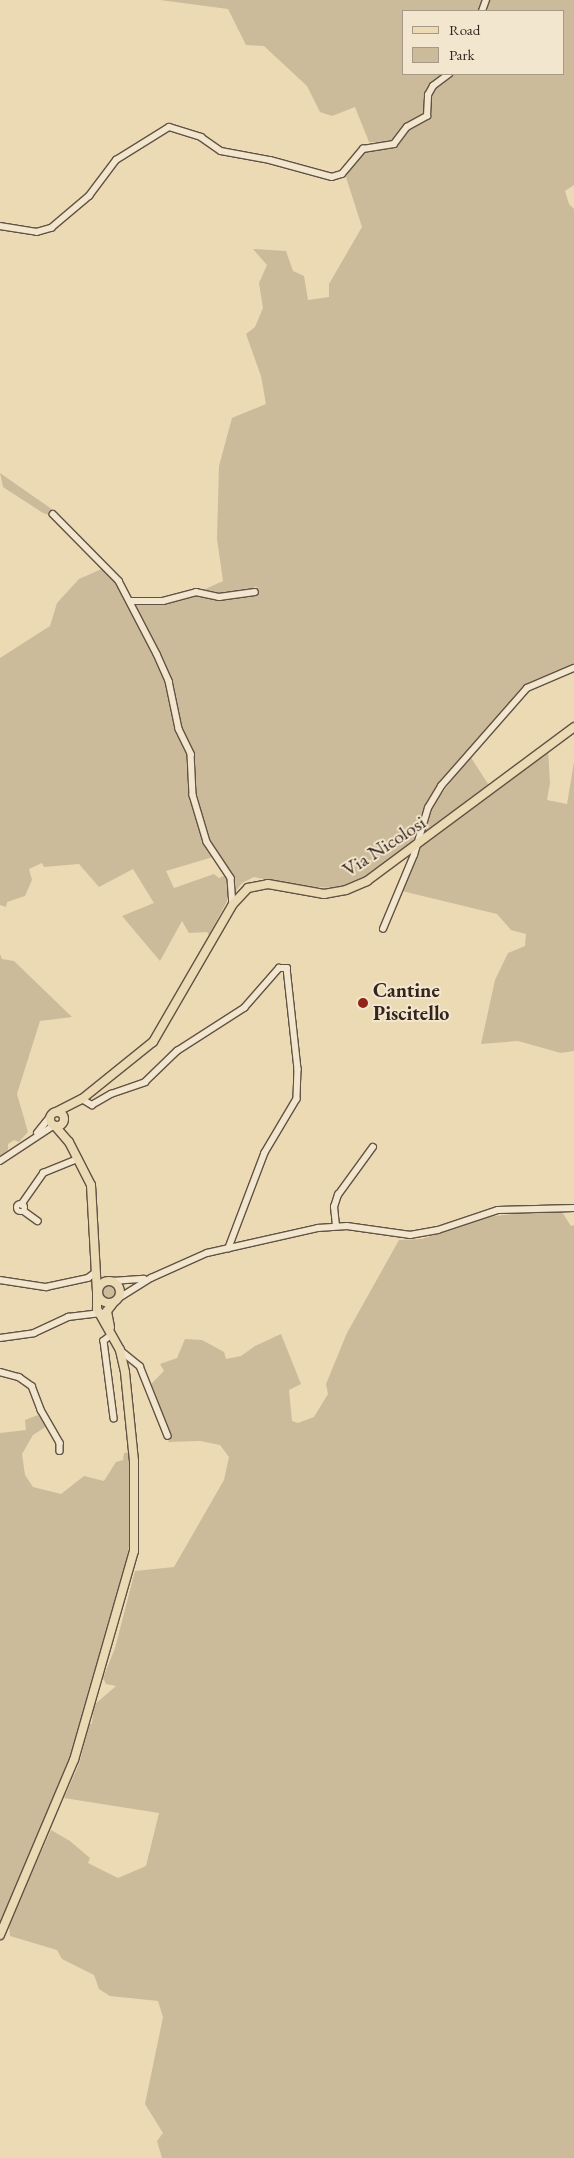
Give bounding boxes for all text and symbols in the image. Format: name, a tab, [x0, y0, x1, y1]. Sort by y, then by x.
legend	[402, 10, 564, 75]
text: Road	[449, 20, 480, 39]
text: Park	[449, 45, 475, 64]
street label: Via Nicolosi	[338, 810, 430, 882]
place label: Cantine Piscitello	[373, 979, 449, 1026]
marker: Cantine Piscitello	[357, 997, 369, 1009]

